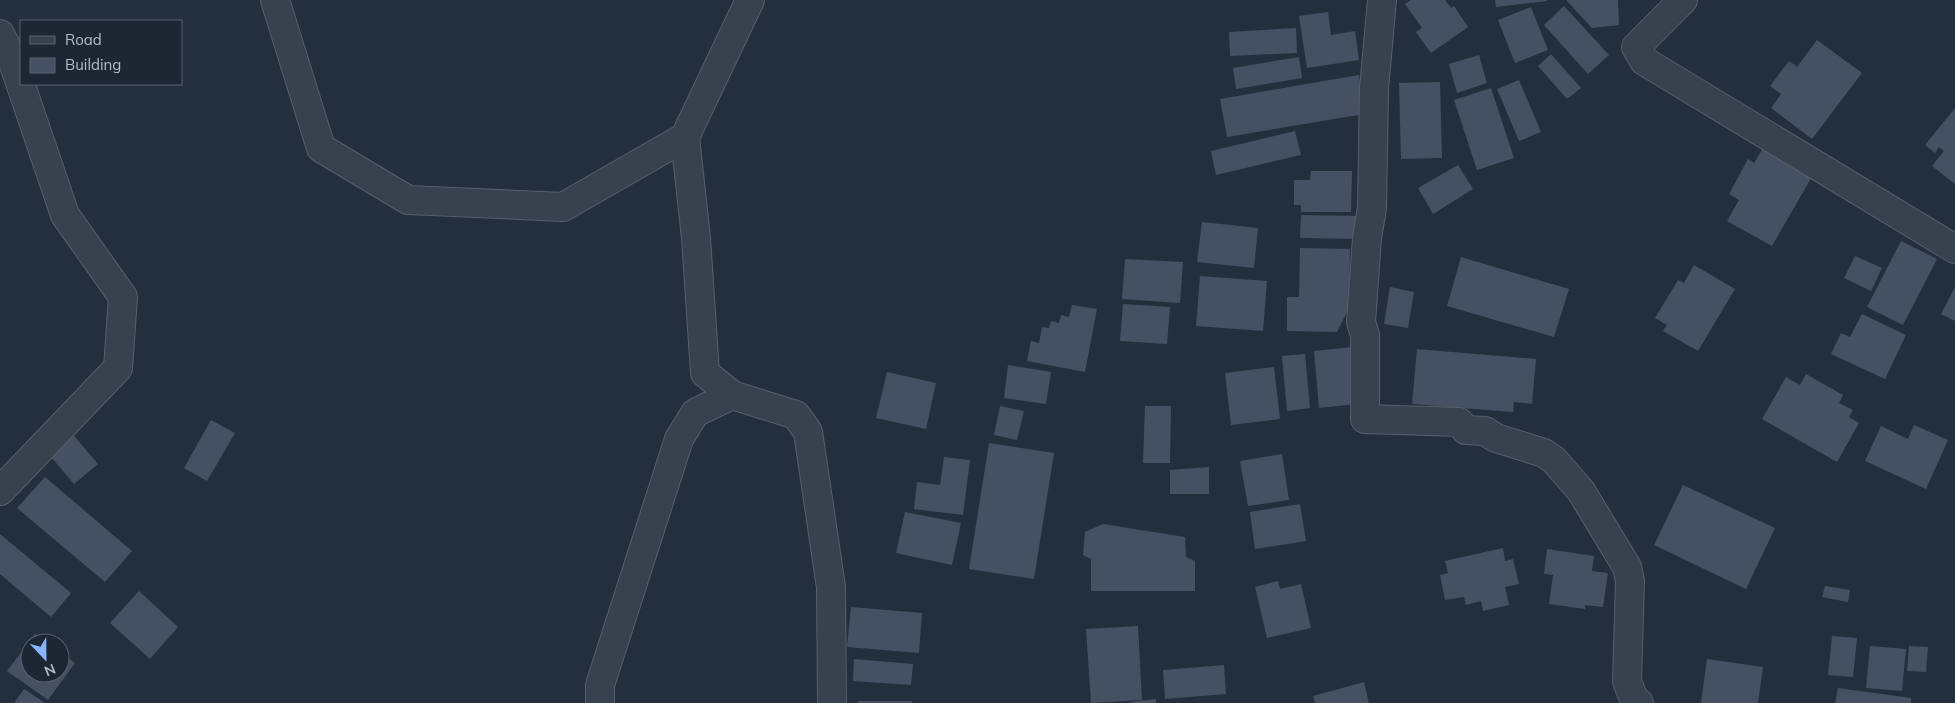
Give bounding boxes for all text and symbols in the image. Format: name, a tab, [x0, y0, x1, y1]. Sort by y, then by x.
legend	[20, 20, 182, 85]
text: Road	[65, 30, 102, 49]
text: Building	[65, 55, 121, 74]
north arrow	[20, 633, 70, 683]
text: N	[42, 660, 58, 680]

